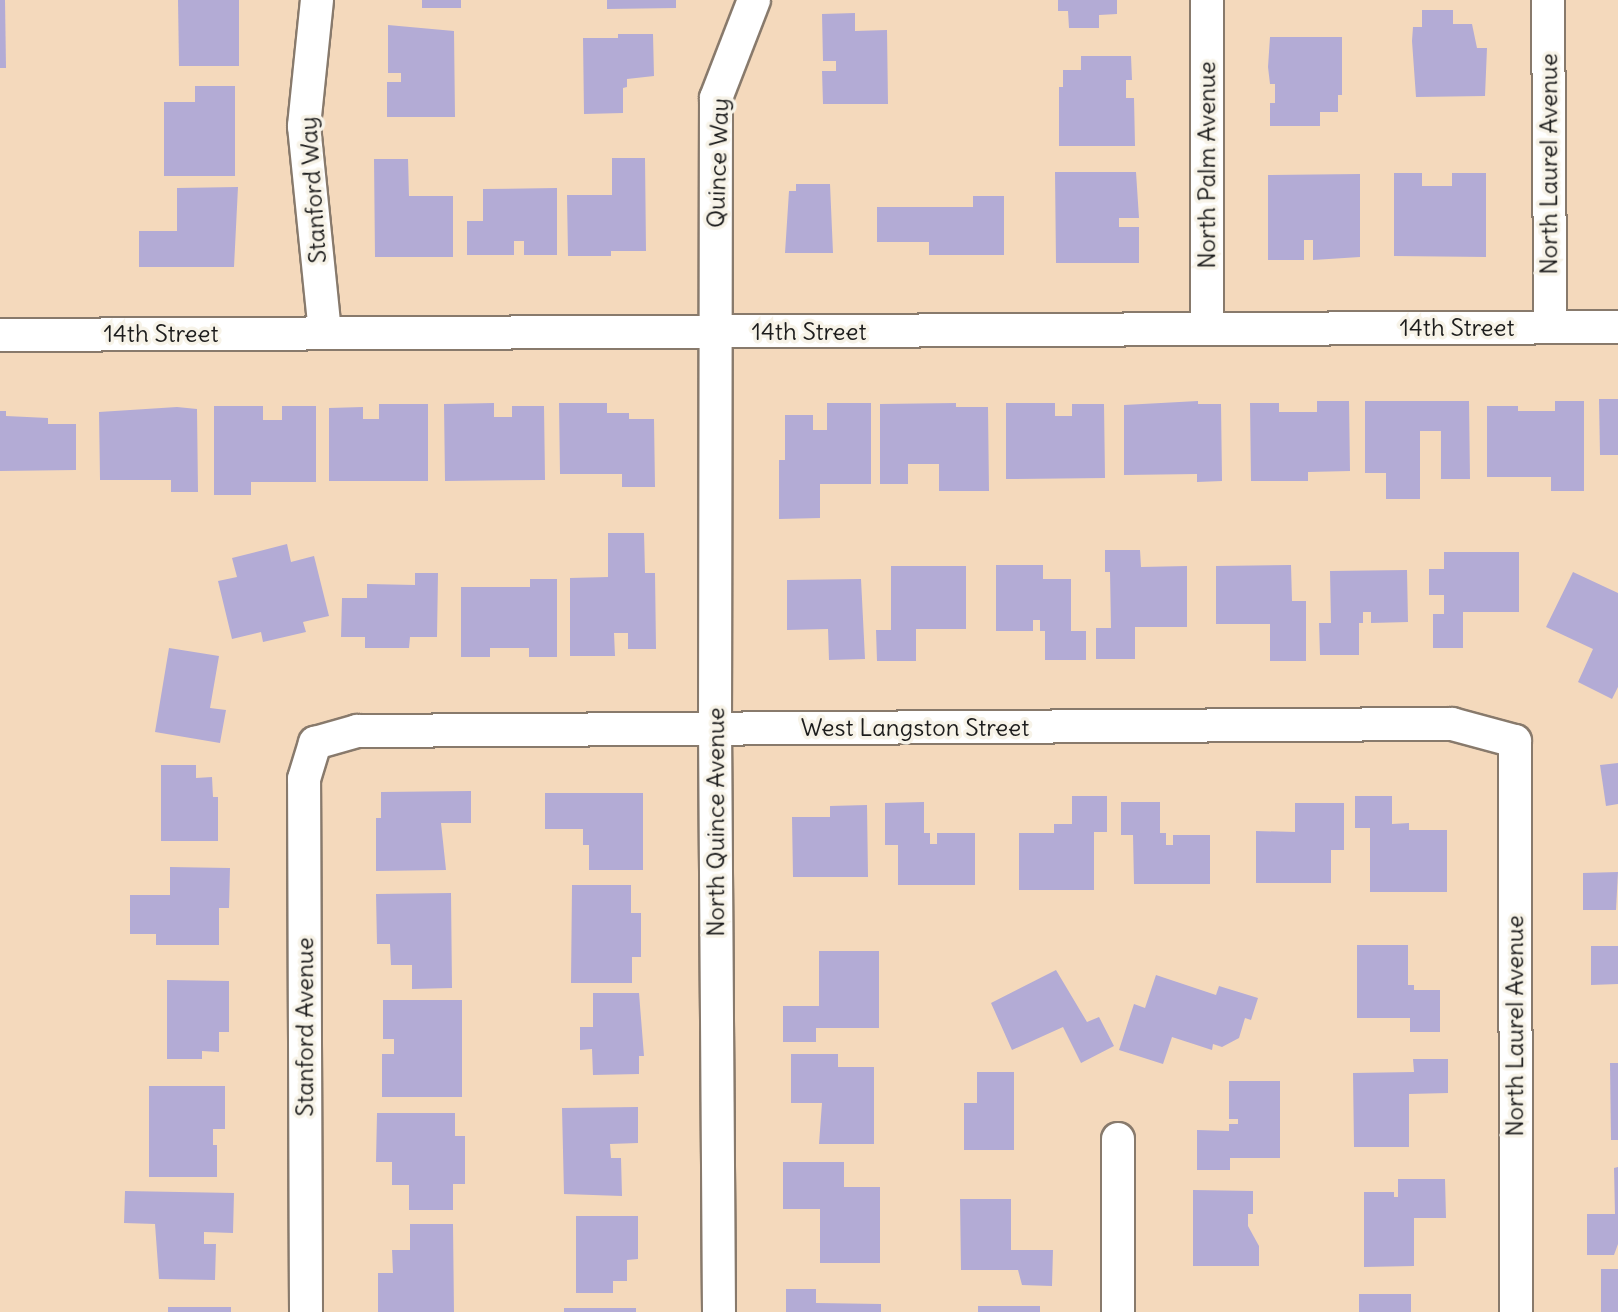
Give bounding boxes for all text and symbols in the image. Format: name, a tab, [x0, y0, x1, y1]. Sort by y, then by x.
street label: North Laurel Avenue	[1535, 53, 1563, 275]
street label: North Palm Avenue	[1193, 61, 1221, 269]
street label: Quince Way	[701, 98, 735, 228]
street label: Stanford Way	[294, 116, 332, 264]
street label: 14th Street	[1399, 314, 1515, 342]
street label: 14th Street	[751, 318, 867, 346]
street label: 14th Street	[103, 320, 219, 348]
street label: North Quince Avenue	[702, 707, 730, 937]
street label: West Langston Street	[801, 714, 1029, 742]
street label: North Laurel Avenue	[1501, 915, 1529, 1137]
street label: Stanford Avenue	[291, 937, 319, 1117]

